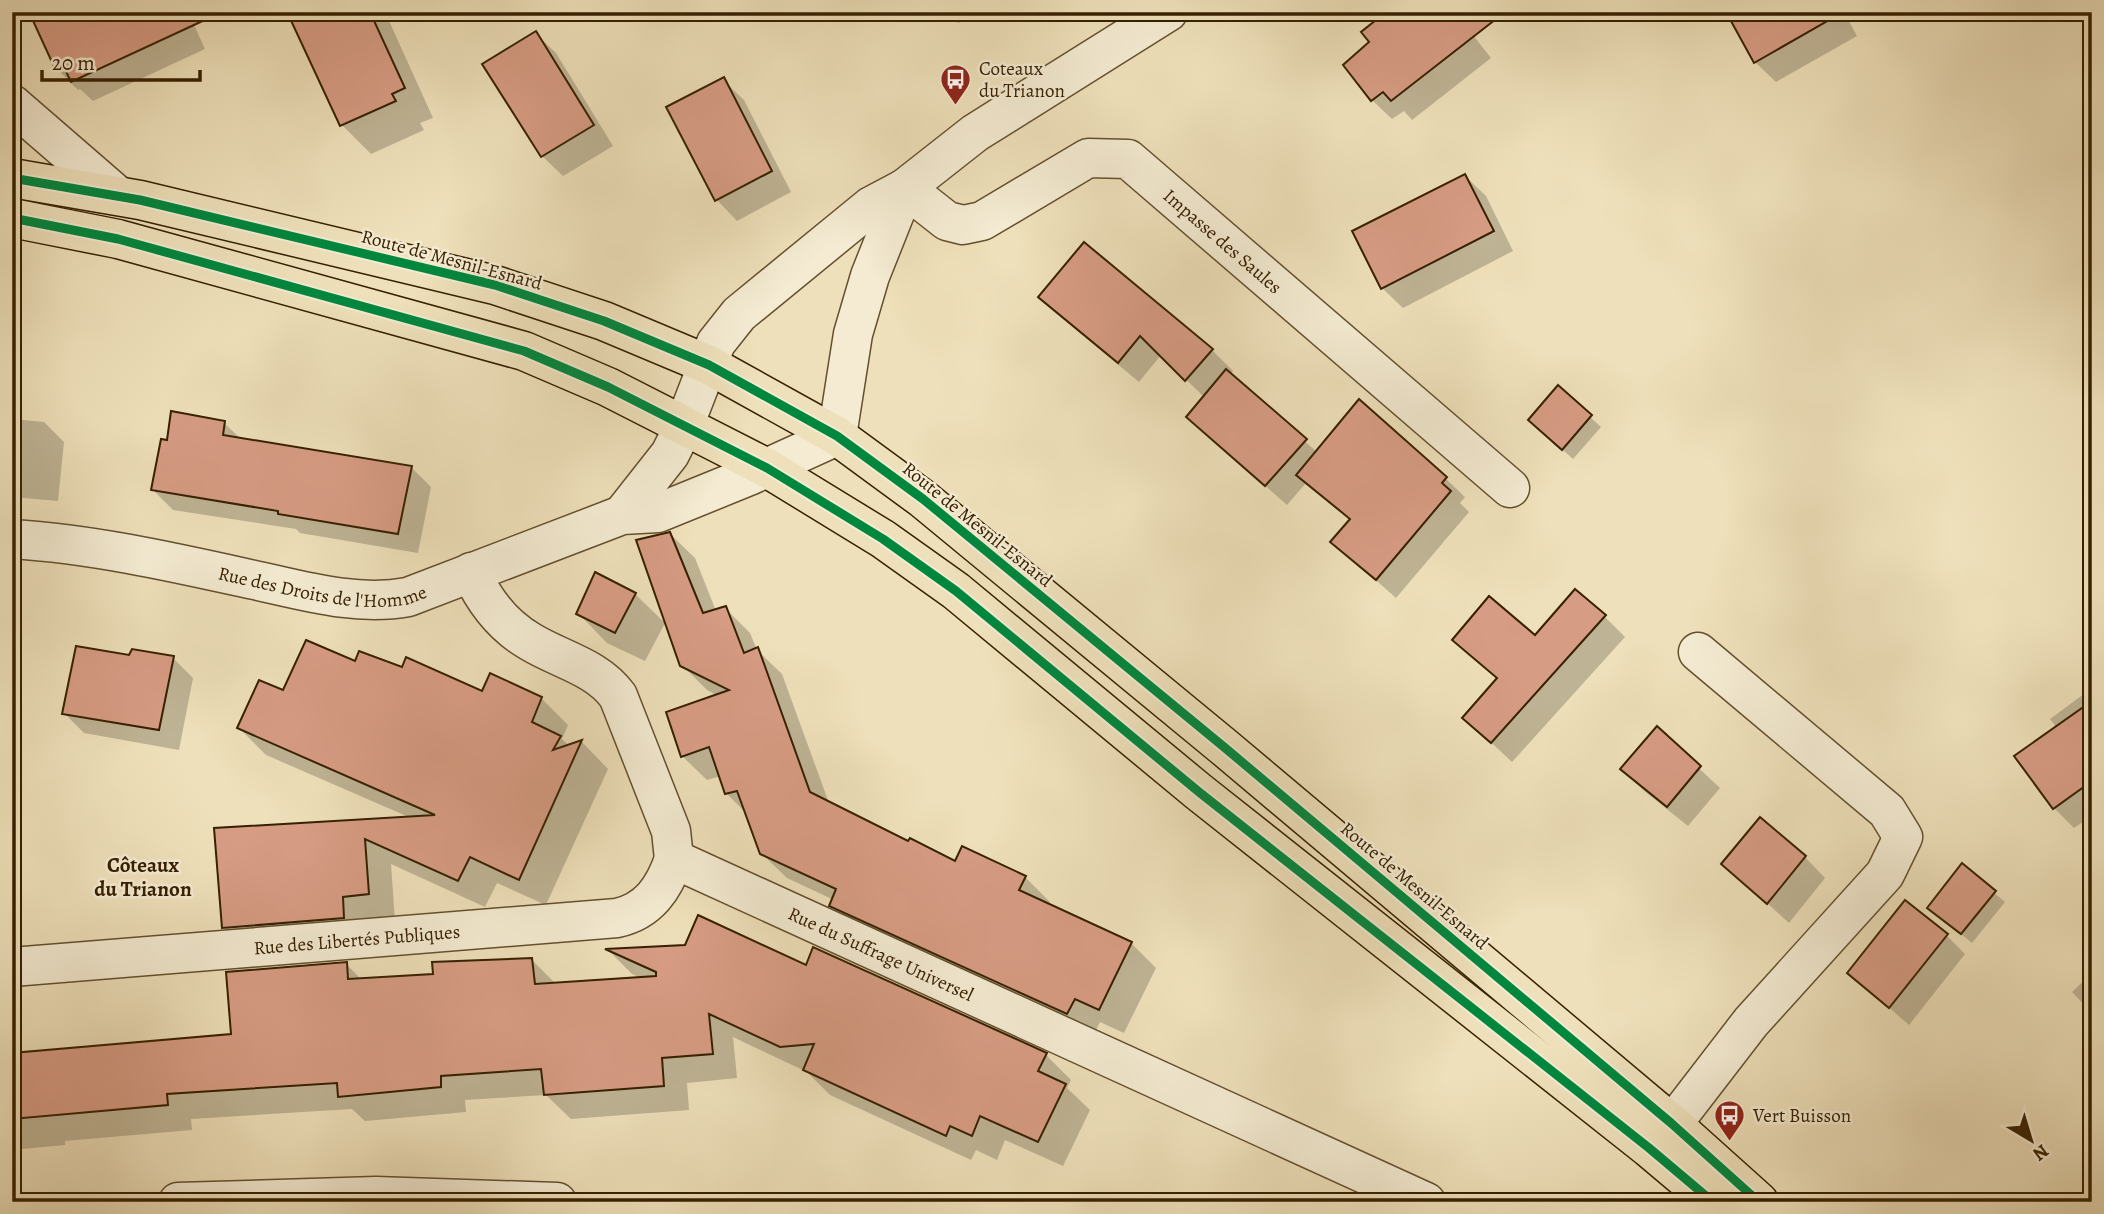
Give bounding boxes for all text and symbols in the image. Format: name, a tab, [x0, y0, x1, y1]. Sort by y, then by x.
scale bar	[42, 38, 200, 82]
text: 20 m	[52, 49, 95, 77]
place label: Coteaux du Trianon	[979, 56, 1065, 104]
bus stop icon: Coteaux du Trianon	[939, 62, 973, 106]
street label: Impasse des Saules	[1158, 183, 1287, 300]
street label: Route de Mesnil-Esnard	[358, 223, 546, 297]
street label: Route de Mesnil-Esnard	[897, 456, 1058, 594]
street label: Rue des Droits de l'Homme	[216, 561, 430, 614]
street label: Route de Mesnil-Esnard	[1335, 816, 1495, 956]
district label: Côteaux du Trianon	[94, 851, 192, 903]
street label: Rue du Suffrage Universel	[784, 901, 978, 1008]
street label: Rue des Libertés Publiques	[253, 919, 461, 961]
bus stop icon: Vert Buisson	[1713, 1098, 1747, 1142]
place label: Vert Buisson	[1752, 1103, 1851, 1129]
north arrow	[1996, 1106, 2066, 1176]
text: N	[2027, 1138, 2054, 1167]

